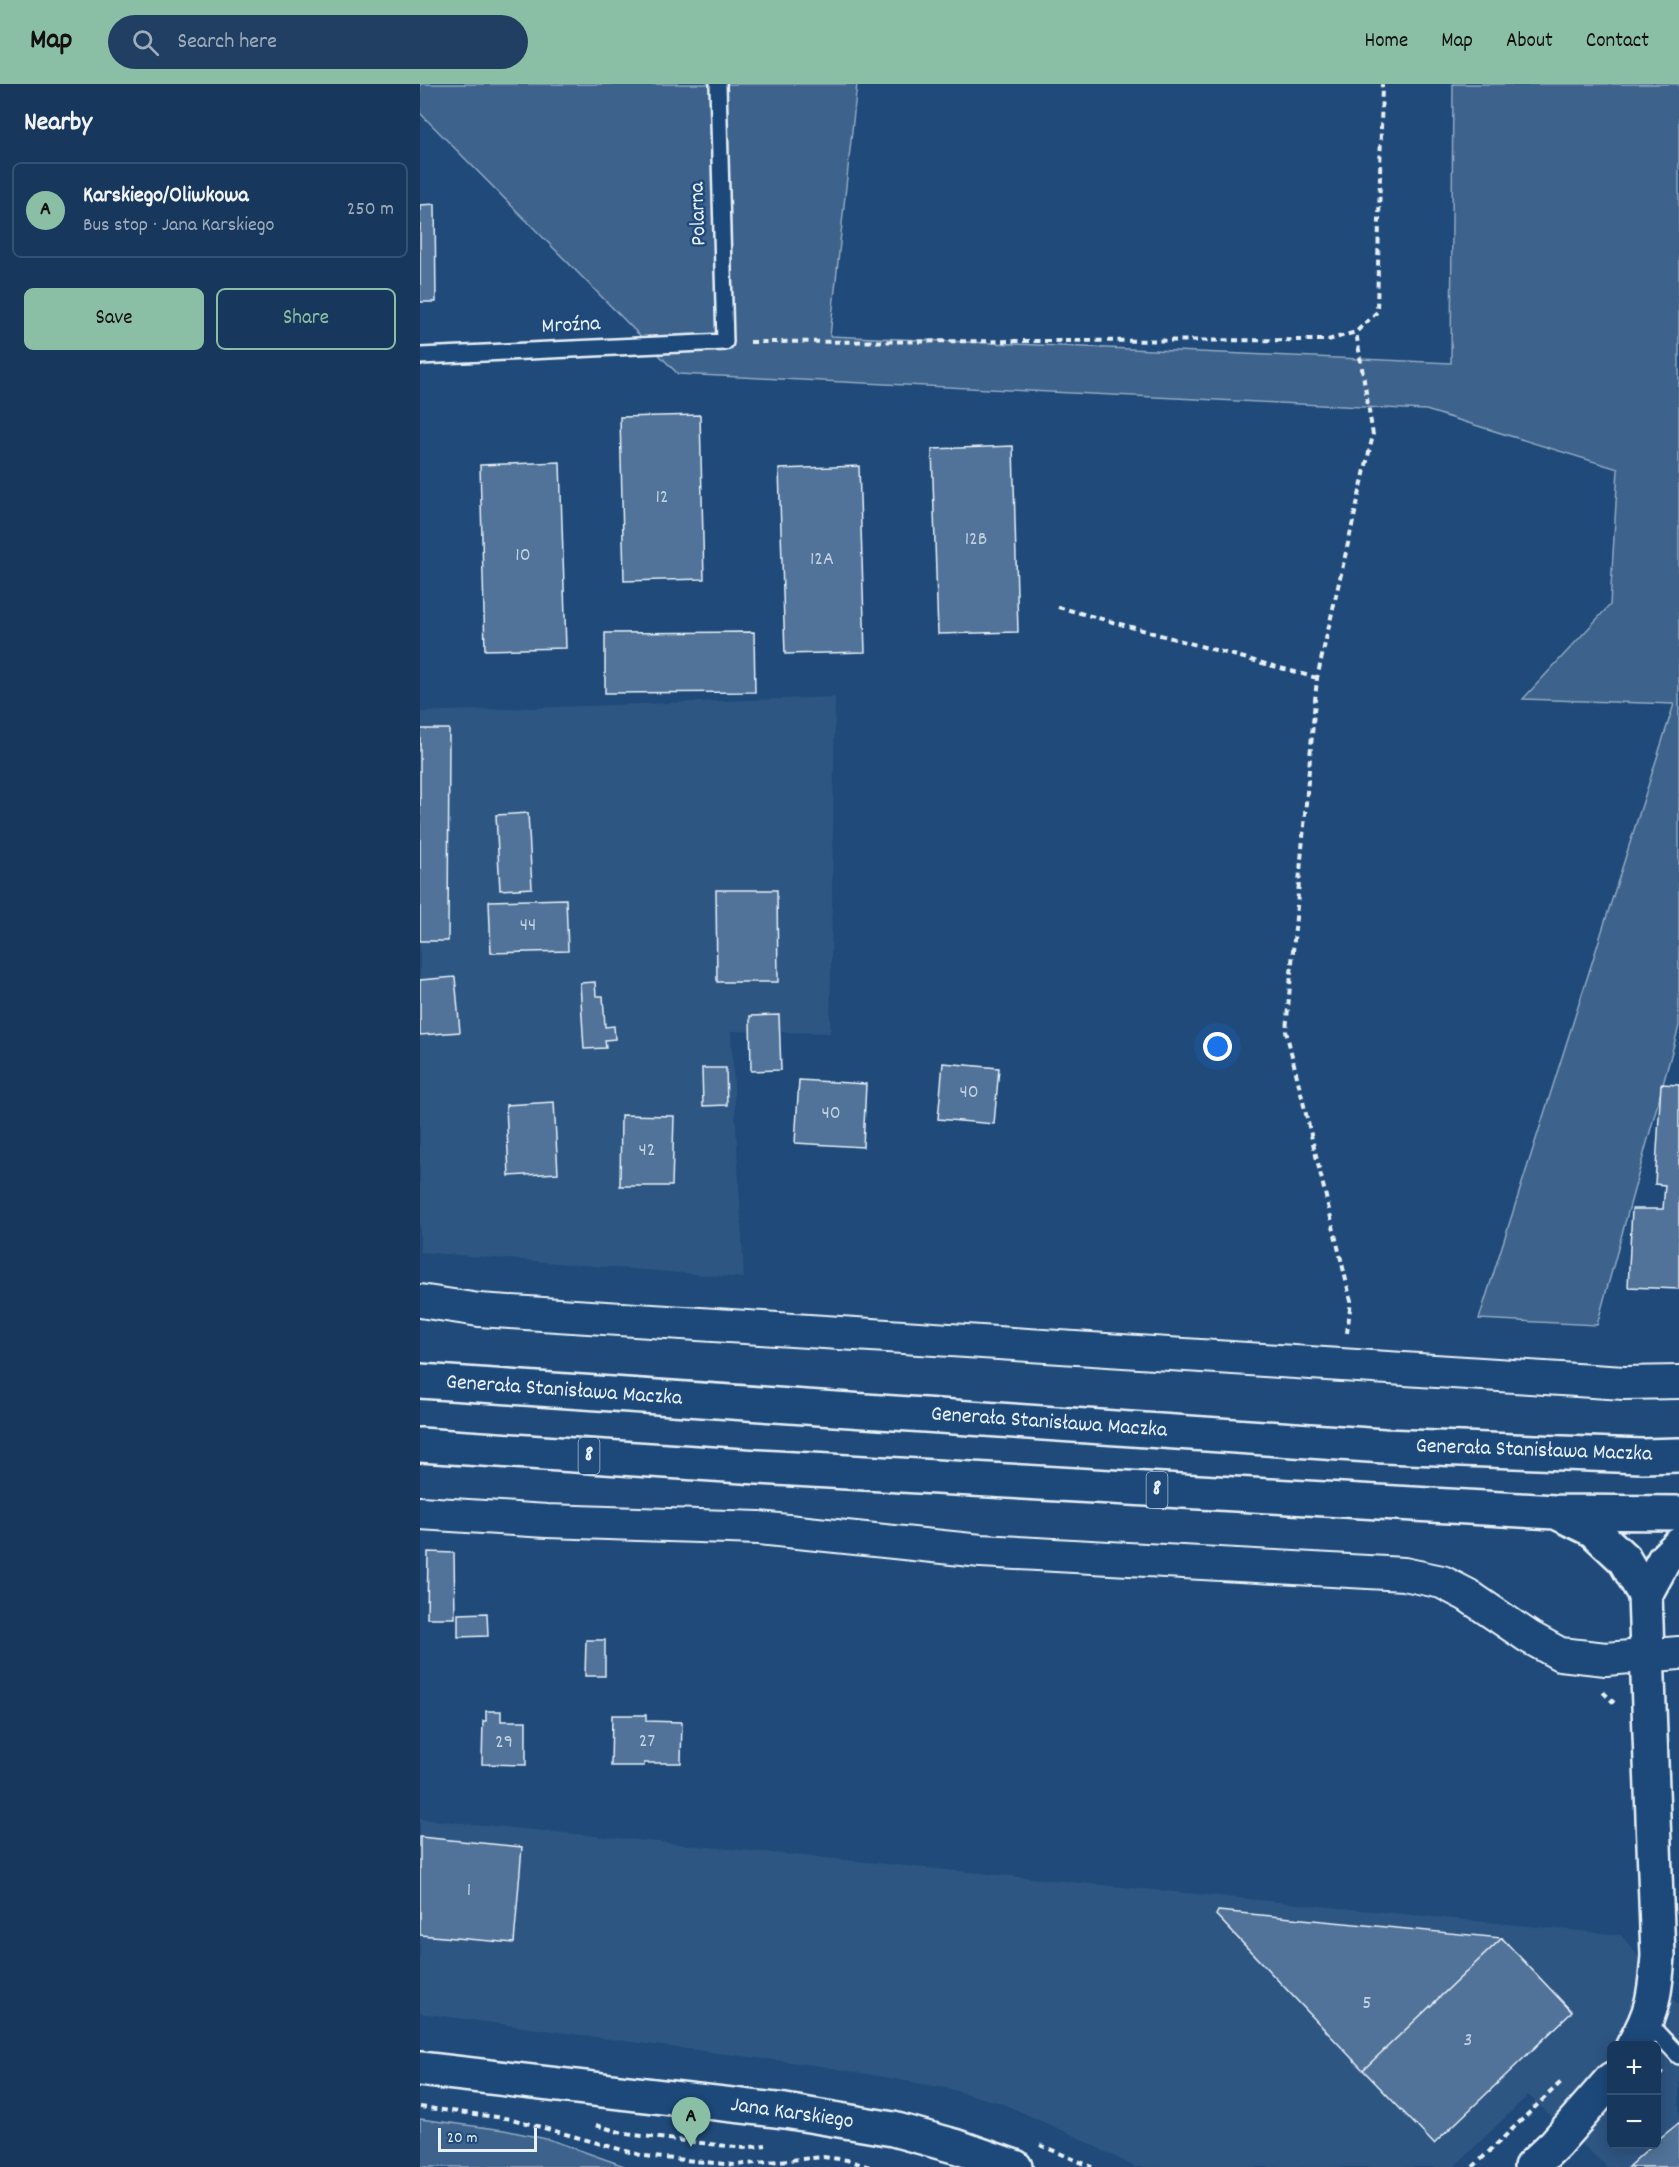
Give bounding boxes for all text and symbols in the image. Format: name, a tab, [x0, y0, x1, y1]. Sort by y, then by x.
search box	[108, 15, 528, 69]
text: Map	[30, 22, 72, 62]
icon: search	[129, 26, 162, 59]
text: Search here	[177, 27, 277, 58]
text: Home	[1364, 27, 1408, 57]
text: Map	[1441, 27, 1473, 57]
text: About	[1506, 27, 1553, 57]
text: Contact	[1586, 27, 1649, 57]
text: Nearby	[24, 105, 92, 142]
text: Karskiego/Oliwkowa	[83, 181, 249, 212]
street label: Polarna	[682, 181, 716, 247]
text: A	[40, 196, 51, 224]
text: 250 m	[347, 196, 394, 224]
text: Bus stop · Jana Karskiego	[83, 212, 274, 240]
button: Save	[24, 288, 204, 350]
button: Share	[216, 288, 396, 350]
street label: Mroźna	[541, 309, 602, 343]
house number: 12	[655, 484, 669, 512]
house number: 12B	[965, 526, 987, 554]
house number: 10	[515, 542, 531, 570]
house number: 12A	[810, 546, 834, 574]
house number: 44	[520, 912, 536, 940]
your location	[1203, 1032, 1232, 1061]
house number: 40	[959, 1079, 979, 1107]
house number: 40	[821, 1100, 841, 1128]
house number: 42	[638, 1137, 656, 1165]
street label: Generała Stanisława Maczka	[445, 1367, 684, 1415]
street label: Generała Stanisława Maczka	[930, 1399, 1169, 1447]
street label: Generała Stanisława Maczka	[1415, 1431, 1654, 1471]
road number: 8	[578, 1438, 600, 1474]
road number: 8	[1146, 1472, 1168, 1508]
house number: 27	[639, 1728, 655, 1756]
house number: 29	[495, 1729, 513, 1757]
house number: 1	[467, 1877, 471, 1905]
house number: 5	[1362, 1990, 1372, 2018]
house number: 3	[1464, 2027, 1472, 2055]
map controls	[1607, 2041, 1661, 2149]
button: +	[1607, 2041, 1661, 2095]
street label: Jana Karskiego	[728, 2090, 856, 2138]
button: −	[1607, 2095, 1661, 2149]
pin: A	[672, 2098, 710, 2147]
scale bar	[438, 2125, 537, 2152]
text: 20 m	[447, 2127, 477, 2150]

